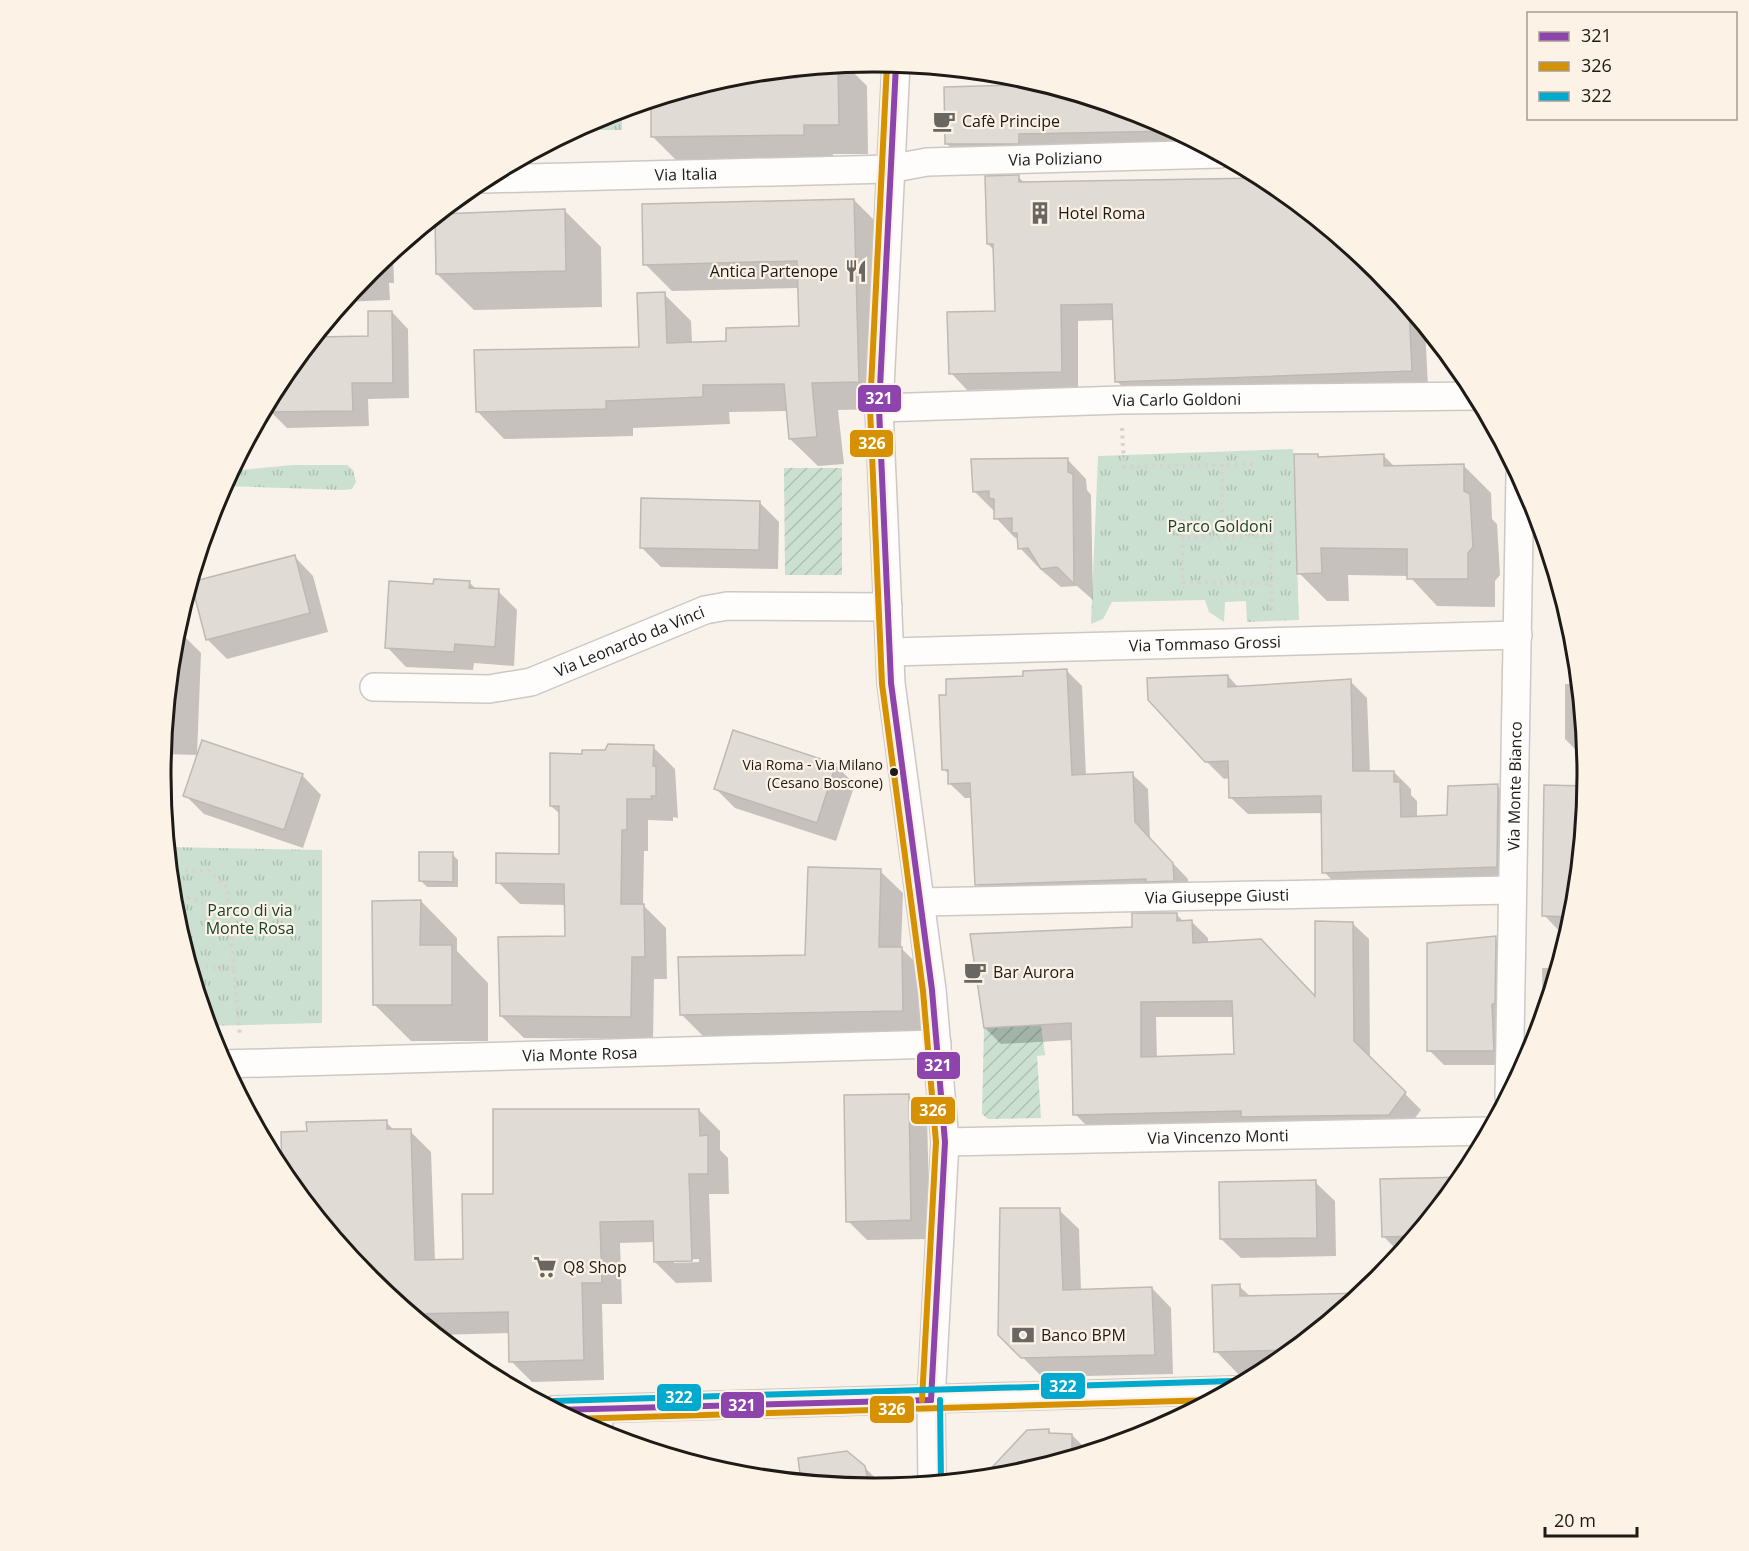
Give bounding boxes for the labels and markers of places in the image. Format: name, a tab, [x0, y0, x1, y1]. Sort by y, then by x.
cafe icon: Cafè Principe	[931, 108, 957, 134]
place label: Cafè Principe	[962, 110, 1060, 132]
building icon: Hotel Roma	[1027, 200, 1053, 226]
place label: Hotel Roma	[1058, 202, 1146, 224]
restaurant icon: Antica Partenope	[843, 258, 869, 284]
place label: Antica Partenope	[710, 260, 838, 282]
place label: Via Roma - Via Milano (Cesano Boscone)	[742, 755, 883, 792]
marker: Via Roma - Via Milano (Cesano Boscone)	[888, 766, 900, 778]
cafe icon: Bar Aurora	[962, 959, 988, 985]
place label: Bar Aurora	[993, 961, 1074, 983]
supermarket icon: Q8 Shop	[532, 1254, 558, 1280]
place label: Q8 Shop	[563, 1256, 627, 1278]
bank icon: Banco BPM	[1010, 1322, 1036, 1348]
place label: Banco BPM	[1041, 1324, 1126, 1346]

